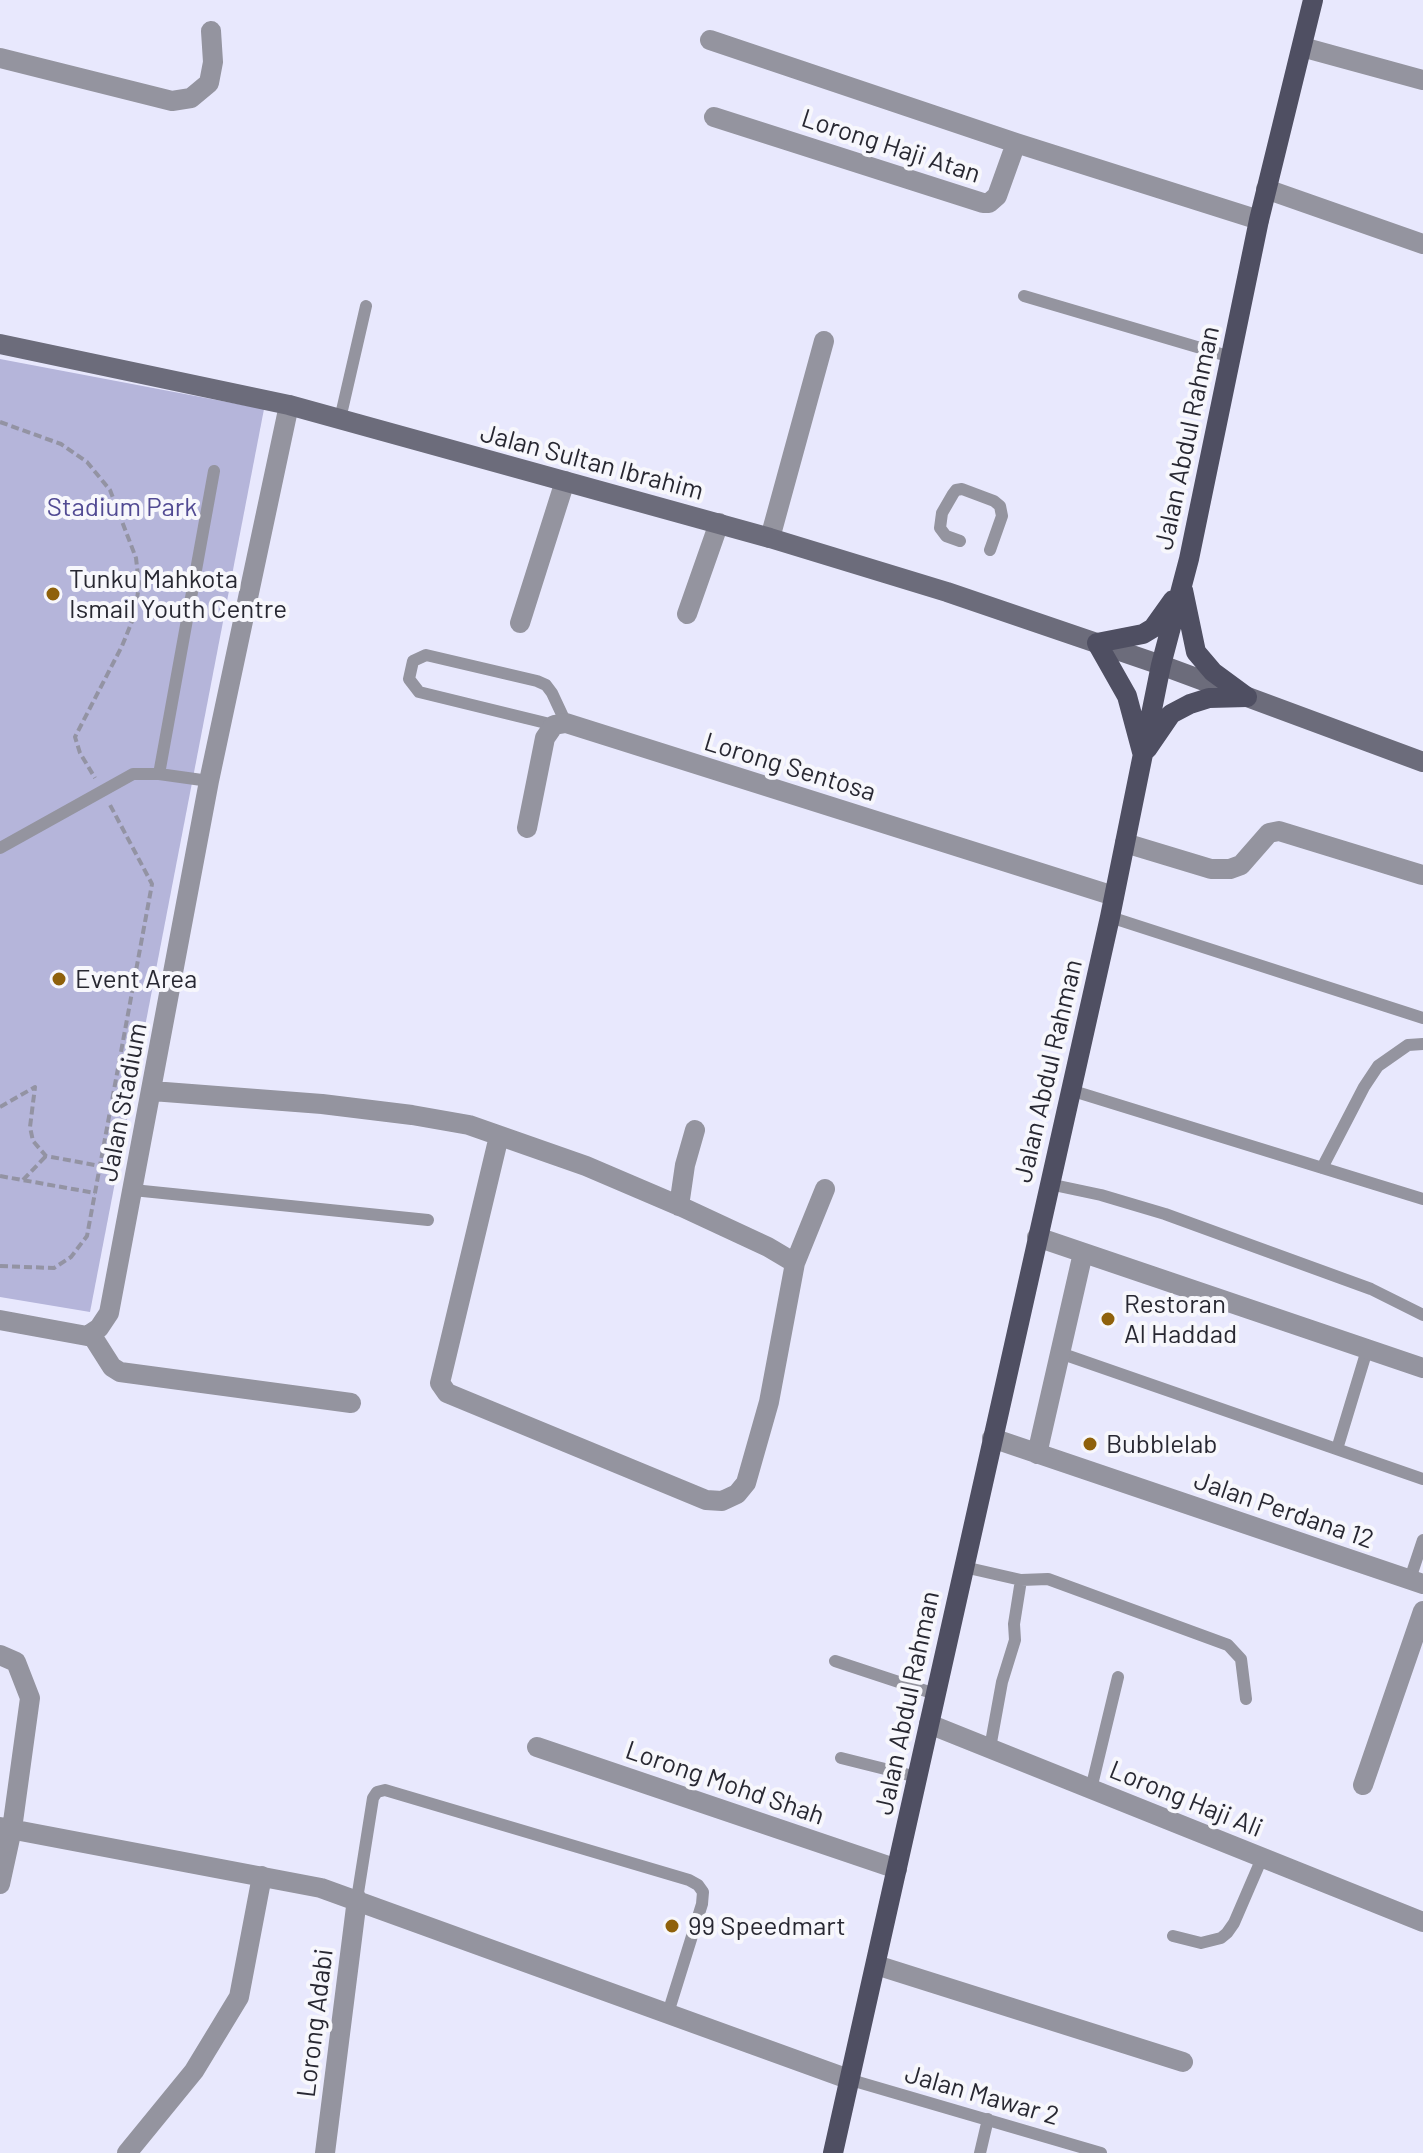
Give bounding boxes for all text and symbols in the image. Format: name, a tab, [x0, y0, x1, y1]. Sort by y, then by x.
street label: Lorong Haji Atan	[798, 102, 984, 190]
street label: Jalan Abdul Rahman	[1148, 323, 1226, 553]
street label: Jalan Sultan Ibrahim	[477, 417, 707, 507]
park label: Stadium Park	[47, 491, 197, 523]
place label: Tunku Mahkota Ismail Youth Centre	[69, 563, 287, 624]
marker: Tunku Mahkota Ismail Youth Centre	[44, 585, 62, 603]
street label: Lorong Sentosa	[700, 726, 880, 808]
street label: Jalan Abdul Rahman	[1007, 956, 1089, 1186]
place label: Event Area	[75, 963, 197, 995]
marker: Event Area	[50, 970, 68, 988]
street label: Jalan Stadium	[92, 1020, 154, 1184]
place label: Restoran Al Haddad	[1124, 1288, 1237, 1350]
marker: Restoran Al Haddad	[1099, 1310, 1117, 1328]
place label: Bubblelab	[1106, 1428, 1218, 1460]
marker: Bubblelab	[1081, 1435, 1099, 1453]
street label: Jalan Perdana 12	[1190, 1465, 1378, 1555]
street label: Jalan Abdul Rahman	[868, 1588, 946, 1818]
street label: Lorong Mohd Shah	[622, 1734, 828, 1832]
street label: Lorong Haji Ali	[1105, 1754, 1267, 1844]
place label: 99 Speedmart	[688, 1910, 846, 1942]
marker: 99 Speedmart	[663, 1917, 681, 1935]
street label: Lorong Adabi	[290, 1947, 340, 2099]
street label: Jalan Mawar 2	[901, 2058, 1063, 2132]

